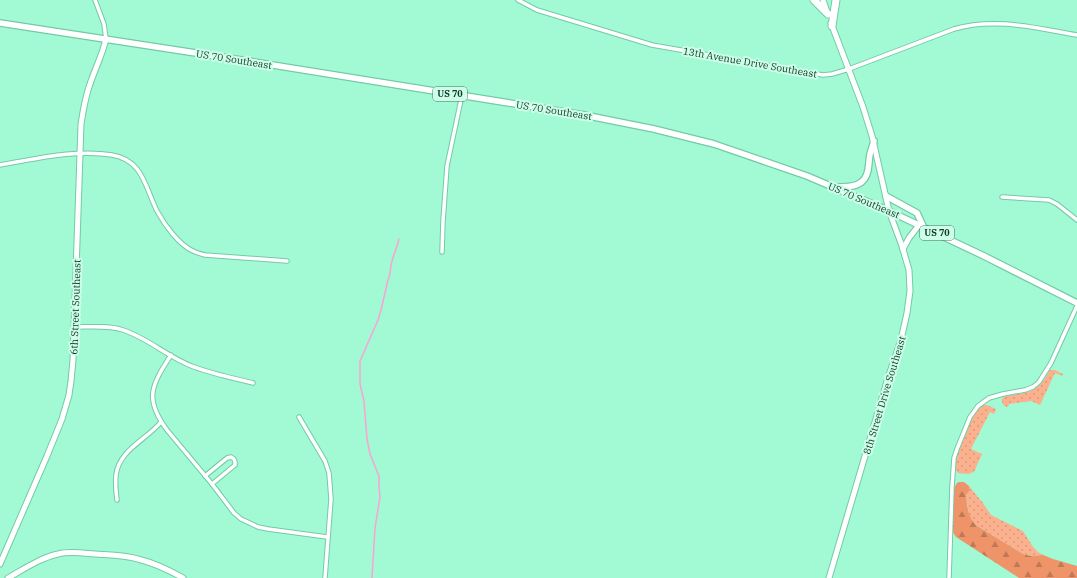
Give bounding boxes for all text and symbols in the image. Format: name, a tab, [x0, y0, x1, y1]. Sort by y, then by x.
street label: 13th Avenue Drive Southeast	[682, 44, 818, 81]
street label: US 70 Southeast	[195, 47, 273, 72]
road number: US 70	[433, 87, 467, 101]
street label: US 70 Southeast	[515, 98, 593, 123]
street label: US 70 Southeast	[826, 180, 902, 222]
road number: US 70	[920, 226, 954, 240]
street label: 6th Street Southeast	[67, 259, 84, 355]
street label: 8th Street Drive Southeast	[860, 334, 909, 456]

